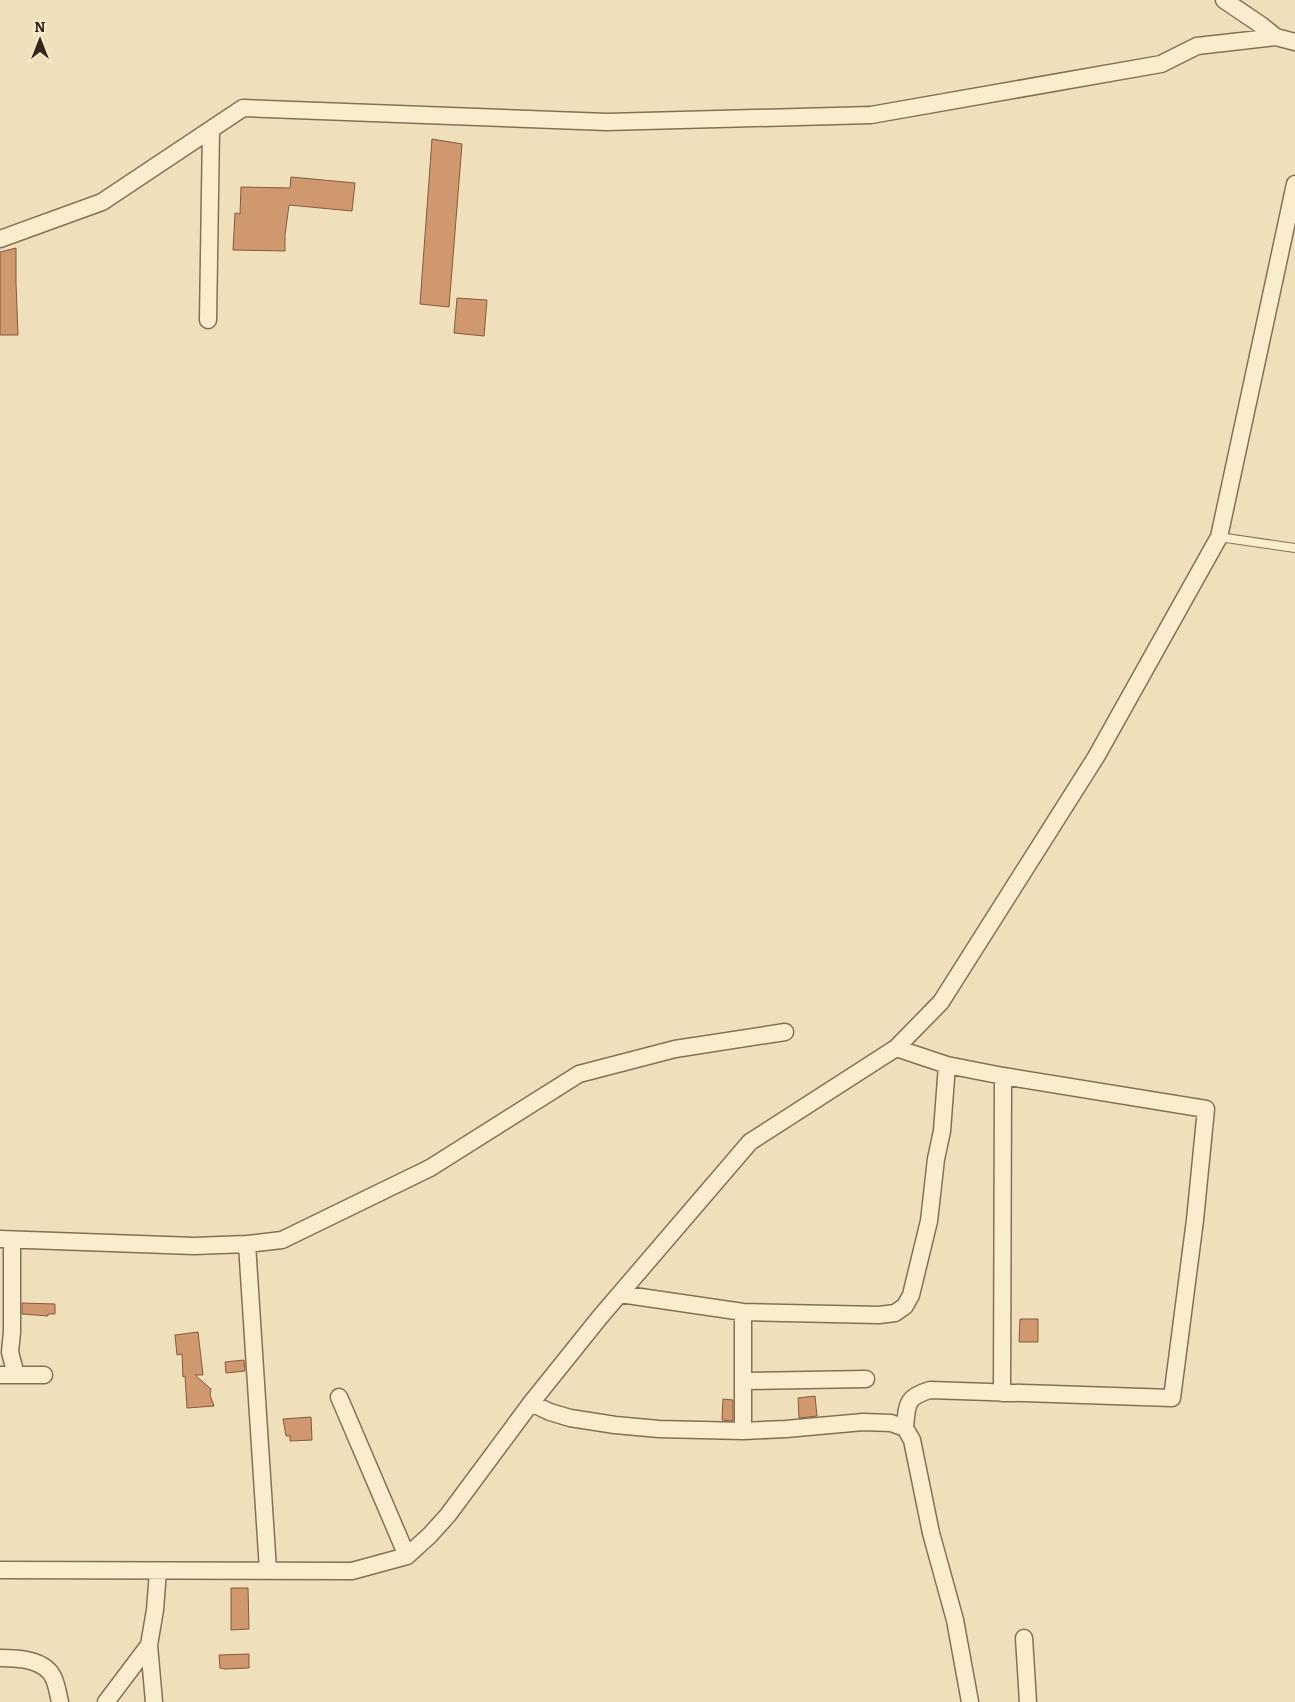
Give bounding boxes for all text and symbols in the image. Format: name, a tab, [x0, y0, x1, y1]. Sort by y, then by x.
north arrow	[15, 15, 65, 65]
text: N	[35, 19, 46, 36]

